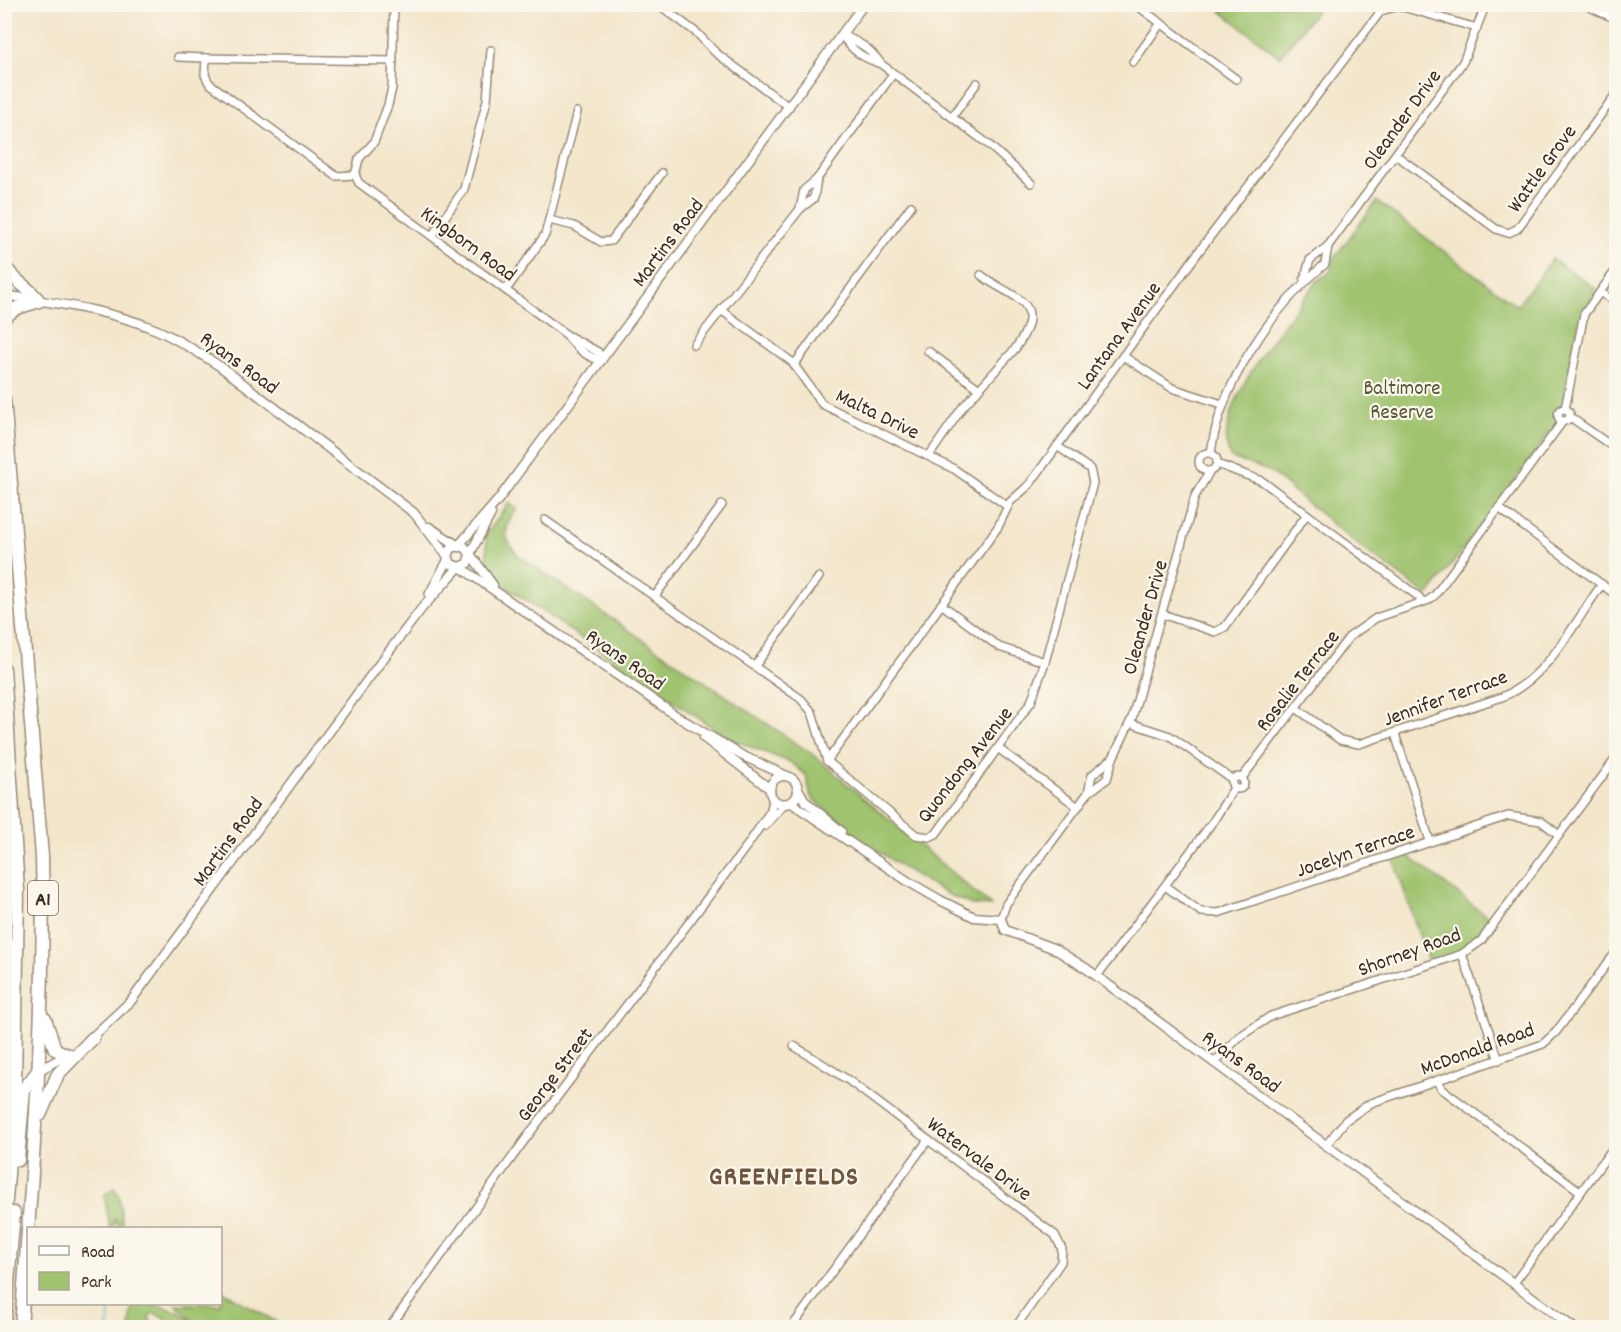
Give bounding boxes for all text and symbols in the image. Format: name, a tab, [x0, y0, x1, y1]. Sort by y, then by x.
street label: Oleander Drive	[1357, 64, 1450, 177]
street label: Wattle Grove	[1501, 120, 1586, 220]
street label: Martins Road	[626, 193, 713, 294]
street label: Kingborn Road	[413, 200, 522, 291]
street label: Lantana Avenue	[1071, 276, 1170, 397]
street label: Ryans Road	[193, 325, 284, 403]
park label: Baltimore Reserve	[1363, 375, 1441, 429]
street label: Malta Drive	[830, 382, 924, 449]
street label: Oleander Drive	[1116, 557, 1178, 679]
street label: Ryans Road	[578, 623, 670, 700]
street label: Rosalie Terrace	[1250, 625, 1349, 739]
street label: Jennifer Terrace	[1380, 663, 1512, 736]
street label: Quondong Avenue	[911, 701, 1021, 831]
street label: Martins Road	[187, 792, 272, 894]
street label: Jocelyn Terrace	[1293, 819, 1419, 887]
road number: A1	[28, 881, 58, 915]
street label: Shorney Road	[1354, 921, 1466, 986]
street label: McDonald Road	[1417, 1016, 1539, 1085]
street label: George Street	[511, 1022, 602, 1129]
street label: Ryans Road	[1195, 1024, 1286, 1102]
street label: Watervale Drive	[919, 1111, 1037, 1210]
district label: GREENFIELDS	[709, 1159, 859, 1198]
legend	[27, 1227, 222, 1305]
text: Road	[81, 1241, 115, 1266]
text: Park	[81, 1271, 112, 1296]

